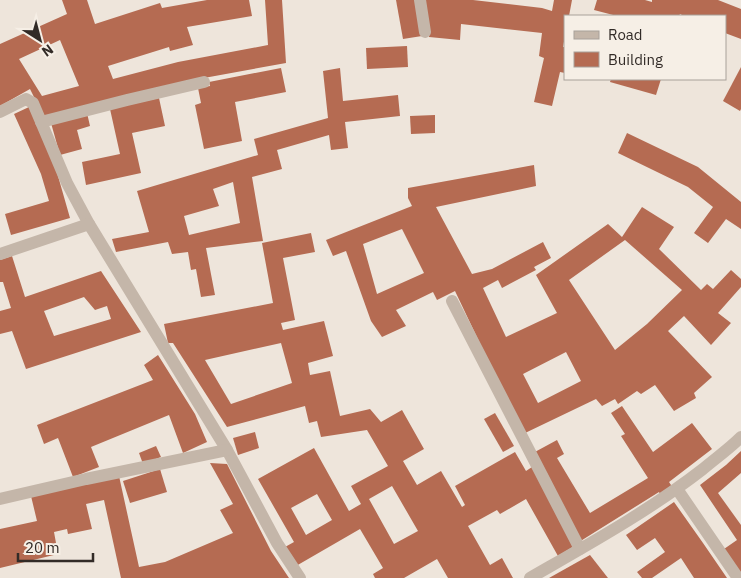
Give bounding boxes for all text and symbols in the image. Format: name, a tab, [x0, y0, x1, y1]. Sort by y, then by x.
north arrow	[15, 15, 65, 65]
legend	[564, 15, 726, 80]
text: Road	[608, 25, 643, 44]
text: N	[38, 40, 57, 61]
text: Building	[608, 50, 663, 69]
scale bar	[18, 530, 92, 562]
text: 20 m	[25, 538, 60, 557]

